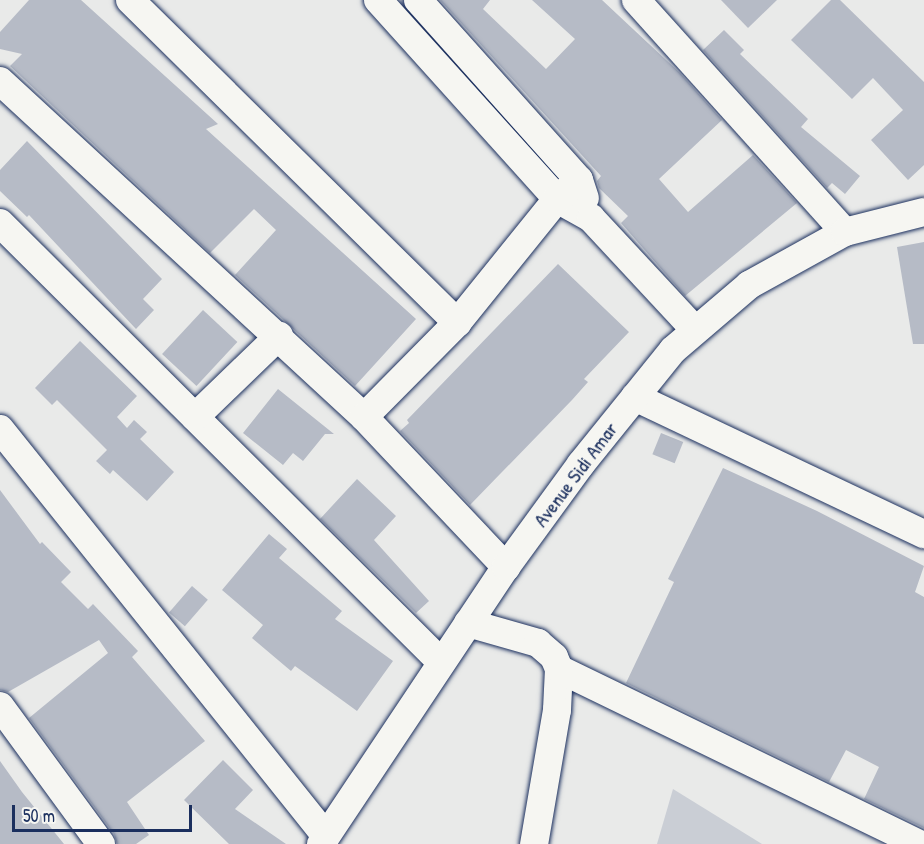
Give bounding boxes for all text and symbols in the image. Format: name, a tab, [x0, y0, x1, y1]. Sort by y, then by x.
street label: Avenue Sidi Amar	[528, 417, 622, 531]
scale bar	[15, 793, 195, 831]
text: 50 m	[23, 803, 55, 828]

